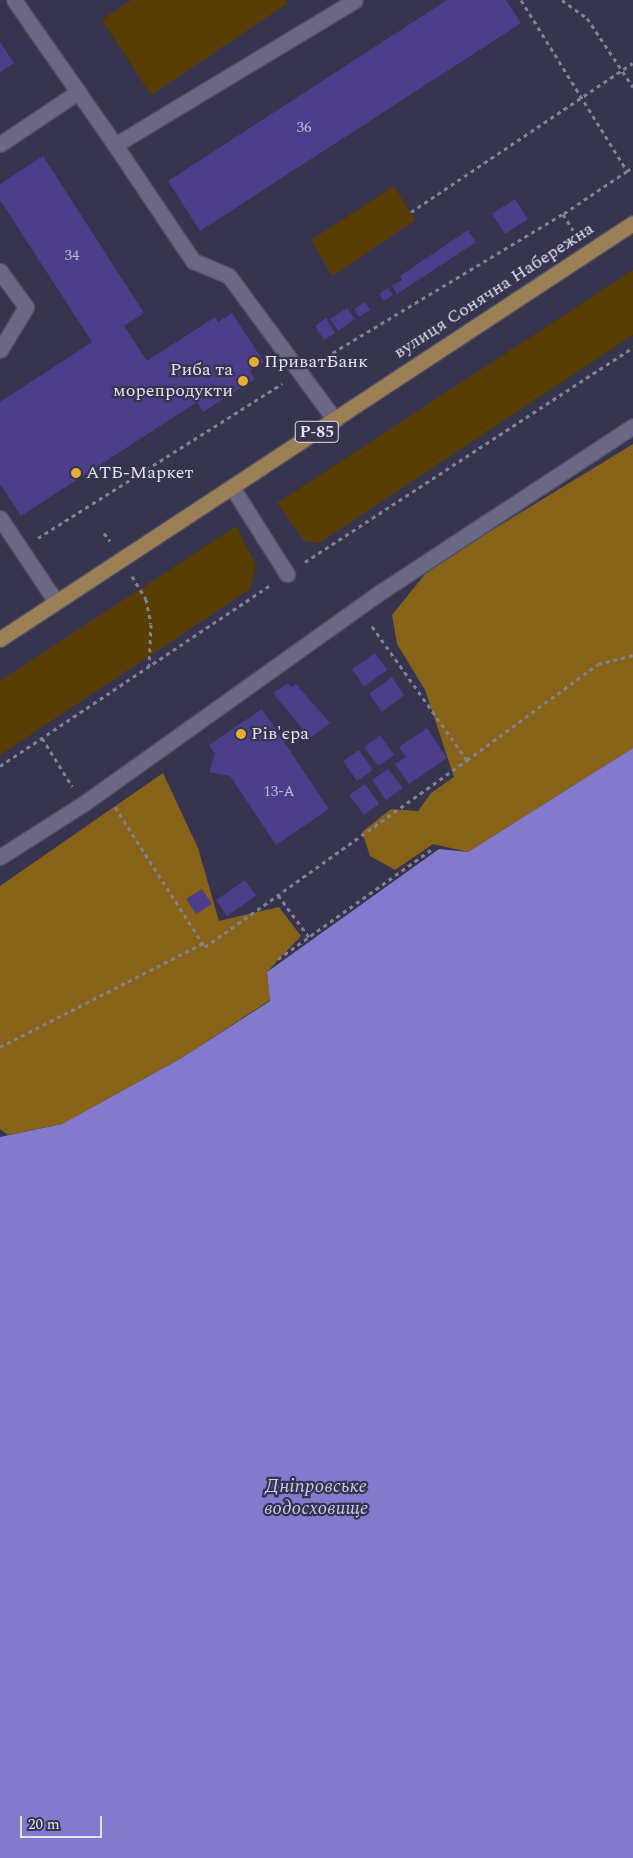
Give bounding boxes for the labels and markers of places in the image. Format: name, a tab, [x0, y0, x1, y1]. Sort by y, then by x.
place label: ПриватБанк	[264, 351, 368, 373]
marker: ПриватБанк	[248, 356, 260, 368]
place label: Риба та морепродукти	[113, 360, 233, 402]
marker: Риба та морепродукти	[237, 375, 249, 387]
place label: АТБ-Маркет	[86, 462, 193, 484]
marker: АТБ-Маркет	[70, 467, 82, 479]
place label: Рів'єра	[251, 723, 309, 745]
marker: Рів'єра	[235, 728, 247, 740]

